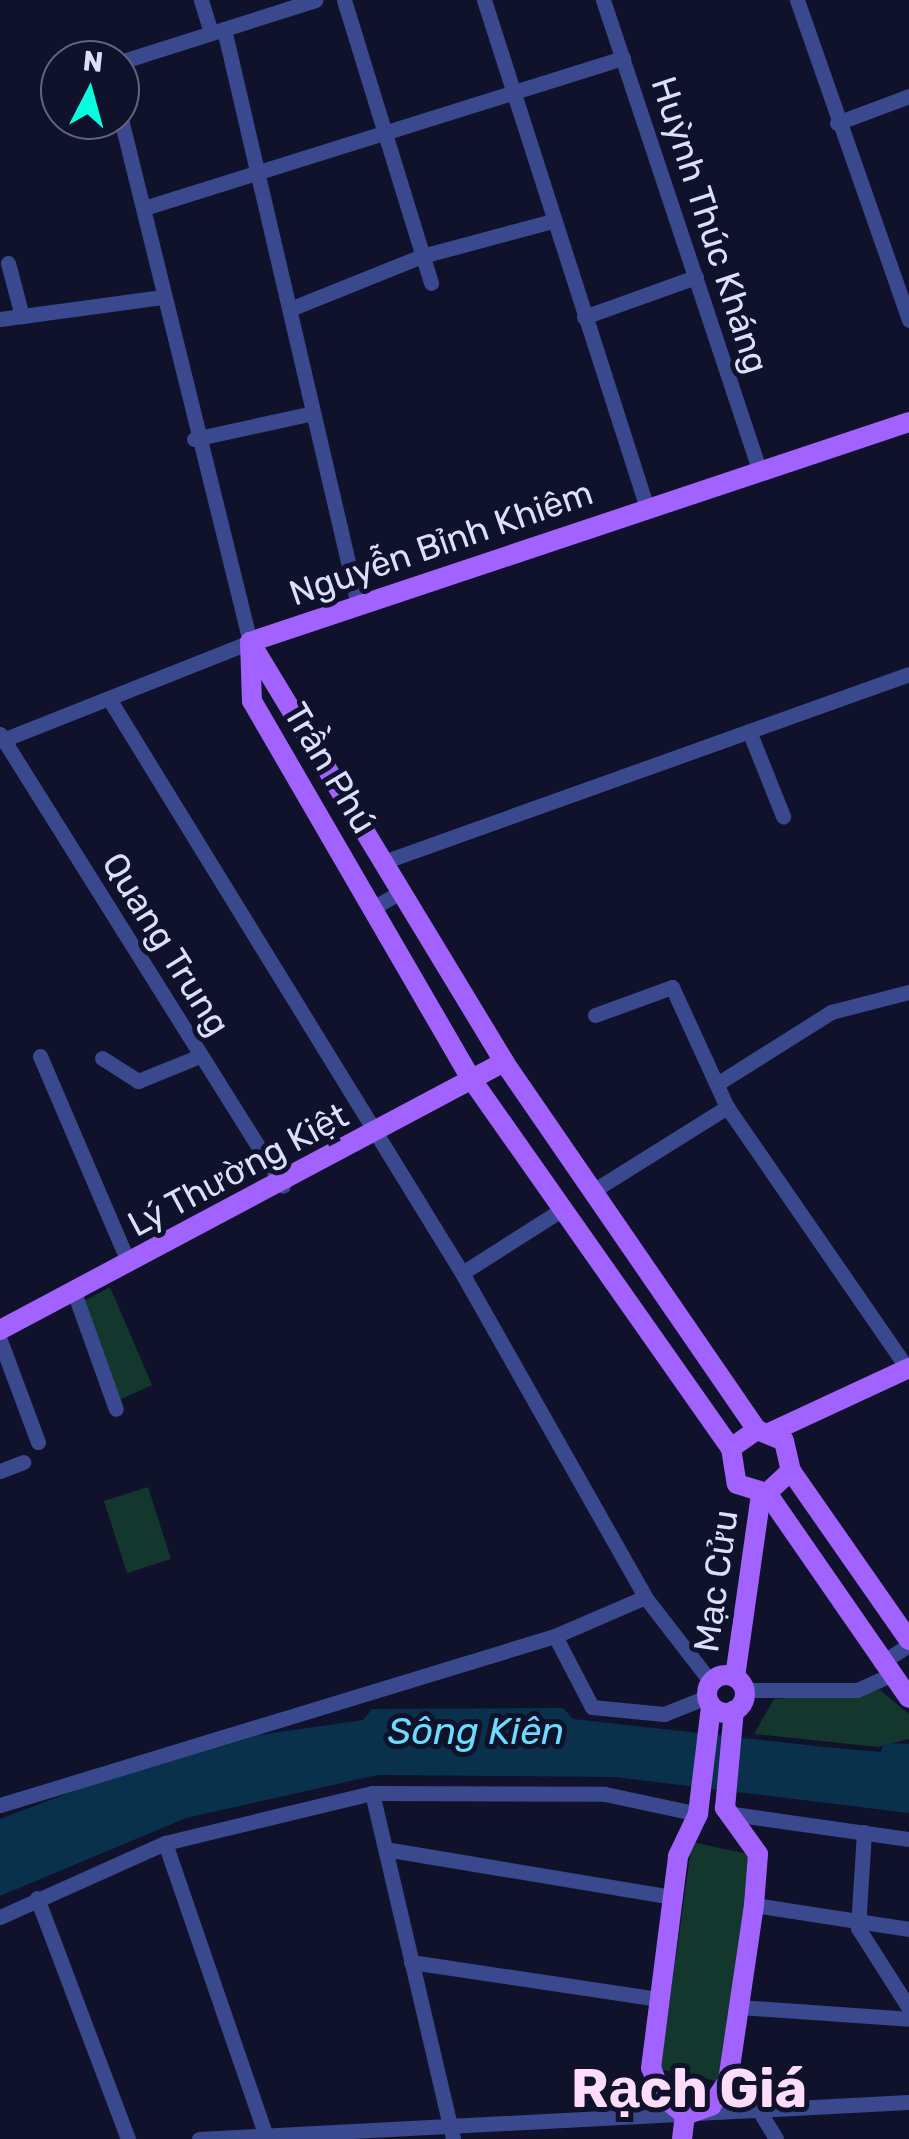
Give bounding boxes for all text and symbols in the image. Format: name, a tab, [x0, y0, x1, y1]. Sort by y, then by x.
north arrow	[40, 40, 140, 140]
text: N	[81, 44, 105, 79]
street label: Huỳnh Thúc Kháng	[642, 71, 778, 379]
street label: Nguyễn Bỉnh Khiêm	[284, 471, 598, 615]
street label: Trần Phú	[275, 695, 385, 841]
street label: Quang Trung	[93, 844, 239, 1044]
street label: Lý Thường Kiệt	[120, 1094, 356, 1246]
street label: Mạc Cửu	[685, 1507, 747, 1655]
water label: Sông Kiên	[388, 1709, 564, 1755]
district label: Rạch Giá	[571, 2056, 807, 2122]

